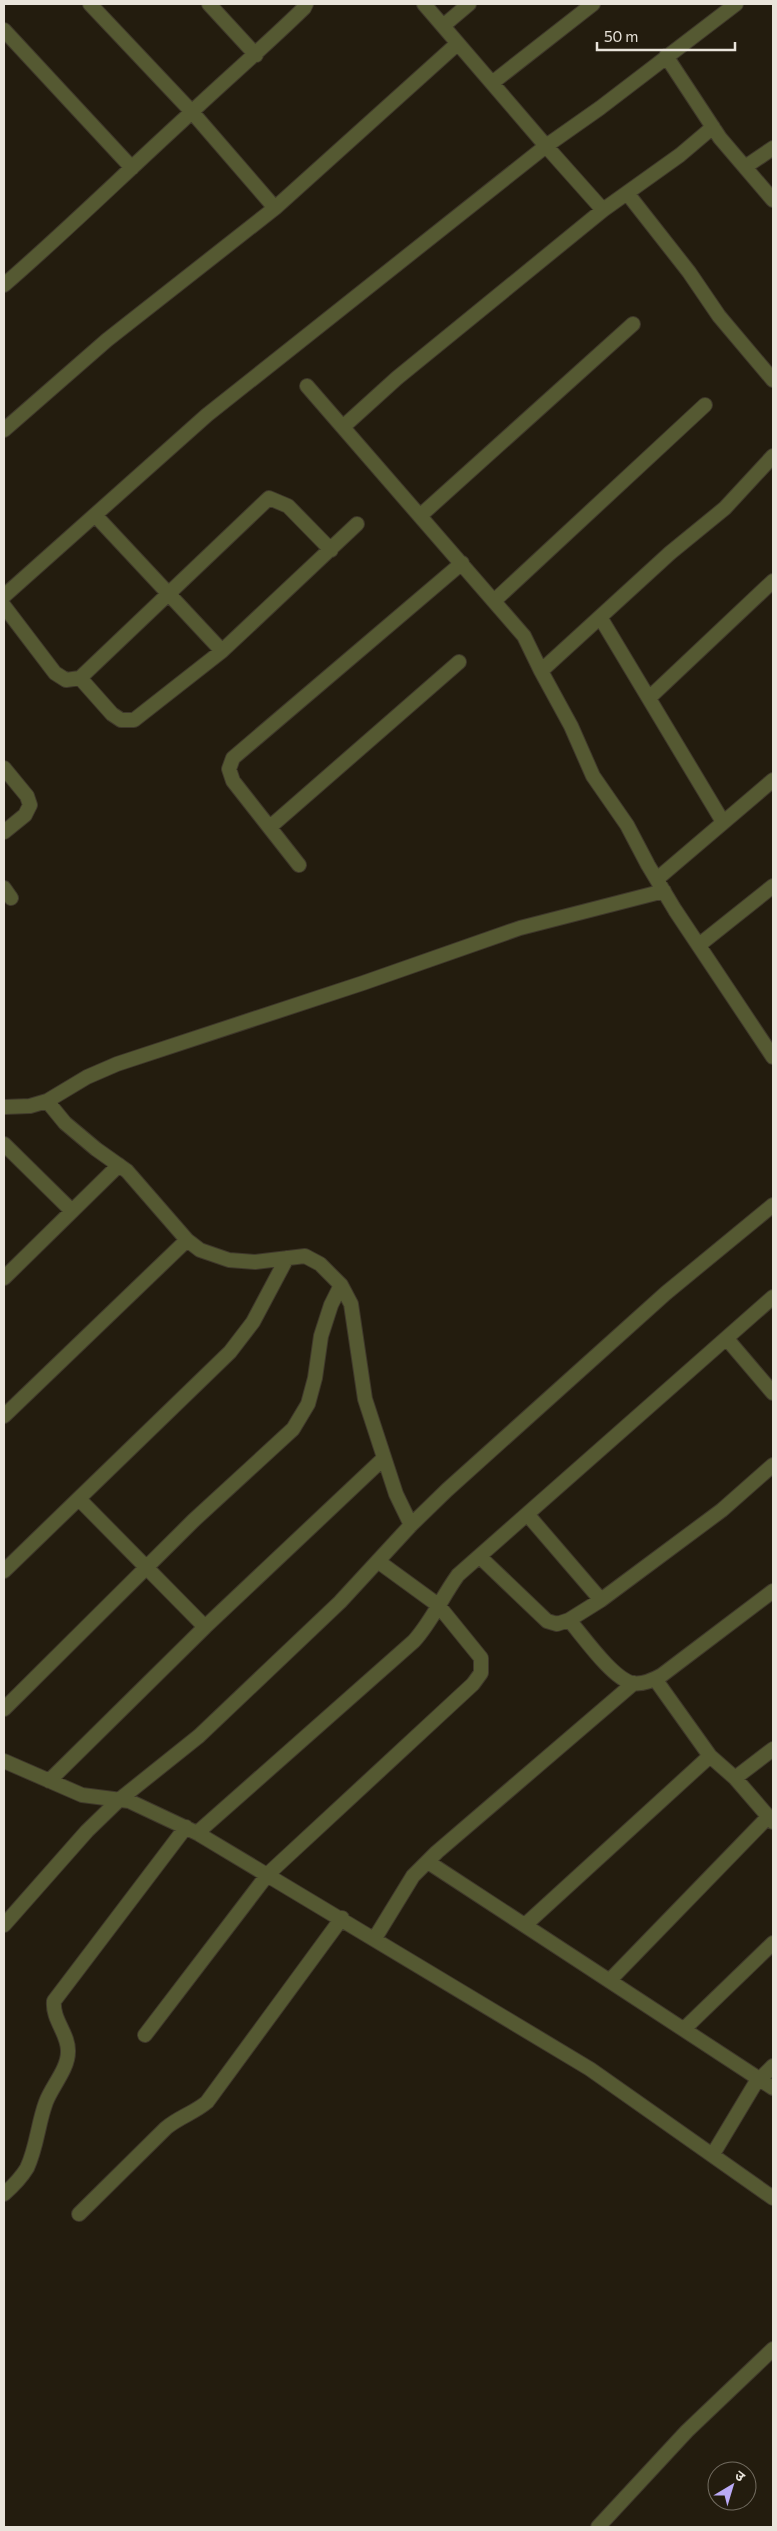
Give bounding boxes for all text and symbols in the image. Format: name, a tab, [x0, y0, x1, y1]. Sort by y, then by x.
scale bar	[597, 20, 734, 52]
text: 50 m	[604, 27, 638, 45]
north arrow	[707, 2461, 757, 2511]
text: उ	[732, 2466, 749, 2485]

